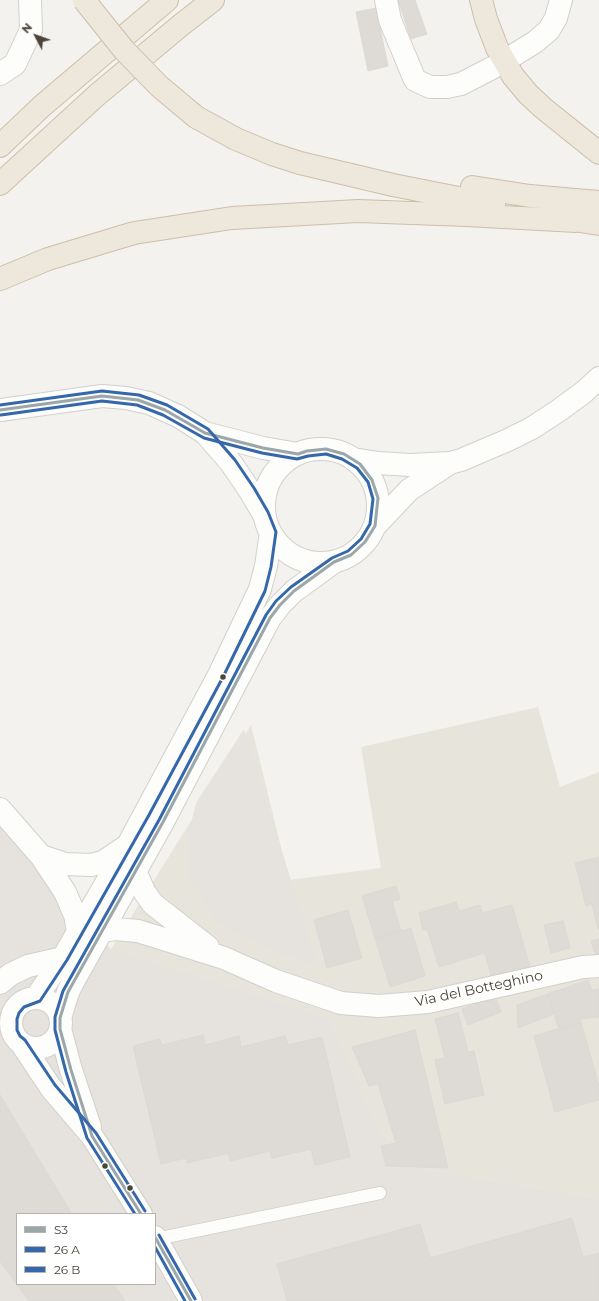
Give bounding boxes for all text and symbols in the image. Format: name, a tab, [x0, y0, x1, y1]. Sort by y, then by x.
north arrow	[16, 16, 56, 56]
text: N	[19, 20, 35, 36]
unlabelled marker	[218, 672, 228, 682]
street label: Via del Botteghino	[413, 967, 545, 1011]
unlabelled marker	[100, 1161, 110, 1171]
unlabelled marker	[125, 1183, 135, 1193]
legend	[16, 1213, 156, 1285]
text: S3	[54, 1222, 68, 1237]
text: 26 A	[54, 1242, 80, 1257]
text: 26 B	[54, 1262, 80, 1277]

